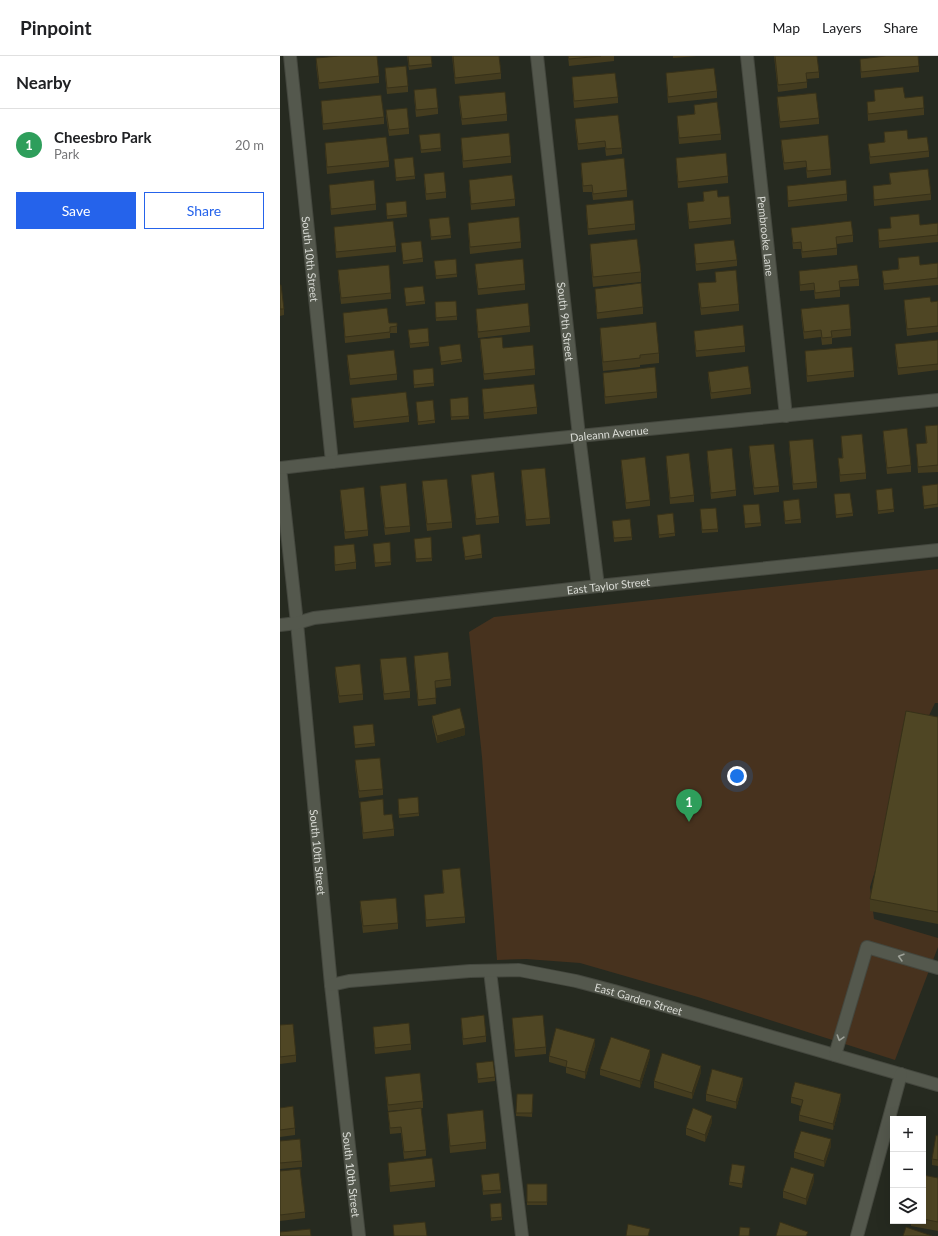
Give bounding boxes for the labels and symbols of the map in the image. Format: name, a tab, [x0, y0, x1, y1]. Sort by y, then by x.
street label: Pembrooke Lane	[756, 195, 777, 277]
street label: South 10th Street	[300, 215, 322, 302]
street label: South 9th Street	[556, 281, 577, 362]
street label: Daleann Avenue	[569, 423, 649, 443]
street label: East Taylor Street	[566, 574, 651, 596]
your location	[727, 766, 747, 786]
pin: 1	[676, 789, 702, 822]
street label: South 10th Street	[308, 809, 329, 896]
one-way arrow	[897, 953, 904, 962]
street label: East Garden Street	[593, 980, 684, 1017]
one-way arrow	[836, 1034, 845, 1041]
street label: South 10th Street	[341, 1131, 363, 1218]

